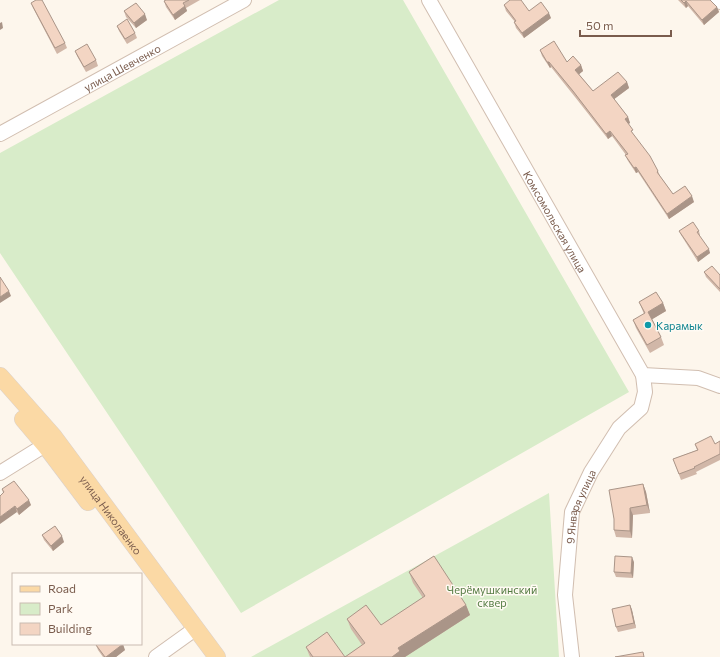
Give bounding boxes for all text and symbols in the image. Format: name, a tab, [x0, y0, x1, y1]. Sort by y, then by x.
scale bar	[580, 12, 671, 38]
text: 50 m	[586, 18, 614, 32]
street label: улица Шевченко	[81, 41, 163, 93]
street label: Комсомольская улица	[521, 168, 589, 275]
place label: Карамык	[656, 319, 703, 332]
marker: Карамык	[643, 320, 653, 330]
street label: 9 Января улица	[563, 467, 598, 544]
street label: улица Николаенко	[78, 472, 145, 557]
legend	[12, 573, 142, 645]
text: Road	[48, 581, 76, 595]
park label: Черёмушкинский сквер	[447, 583, 537, 609]
text: Park	[48, 601, 74, 615]
text: Building	[48, 621, 92, 635]

